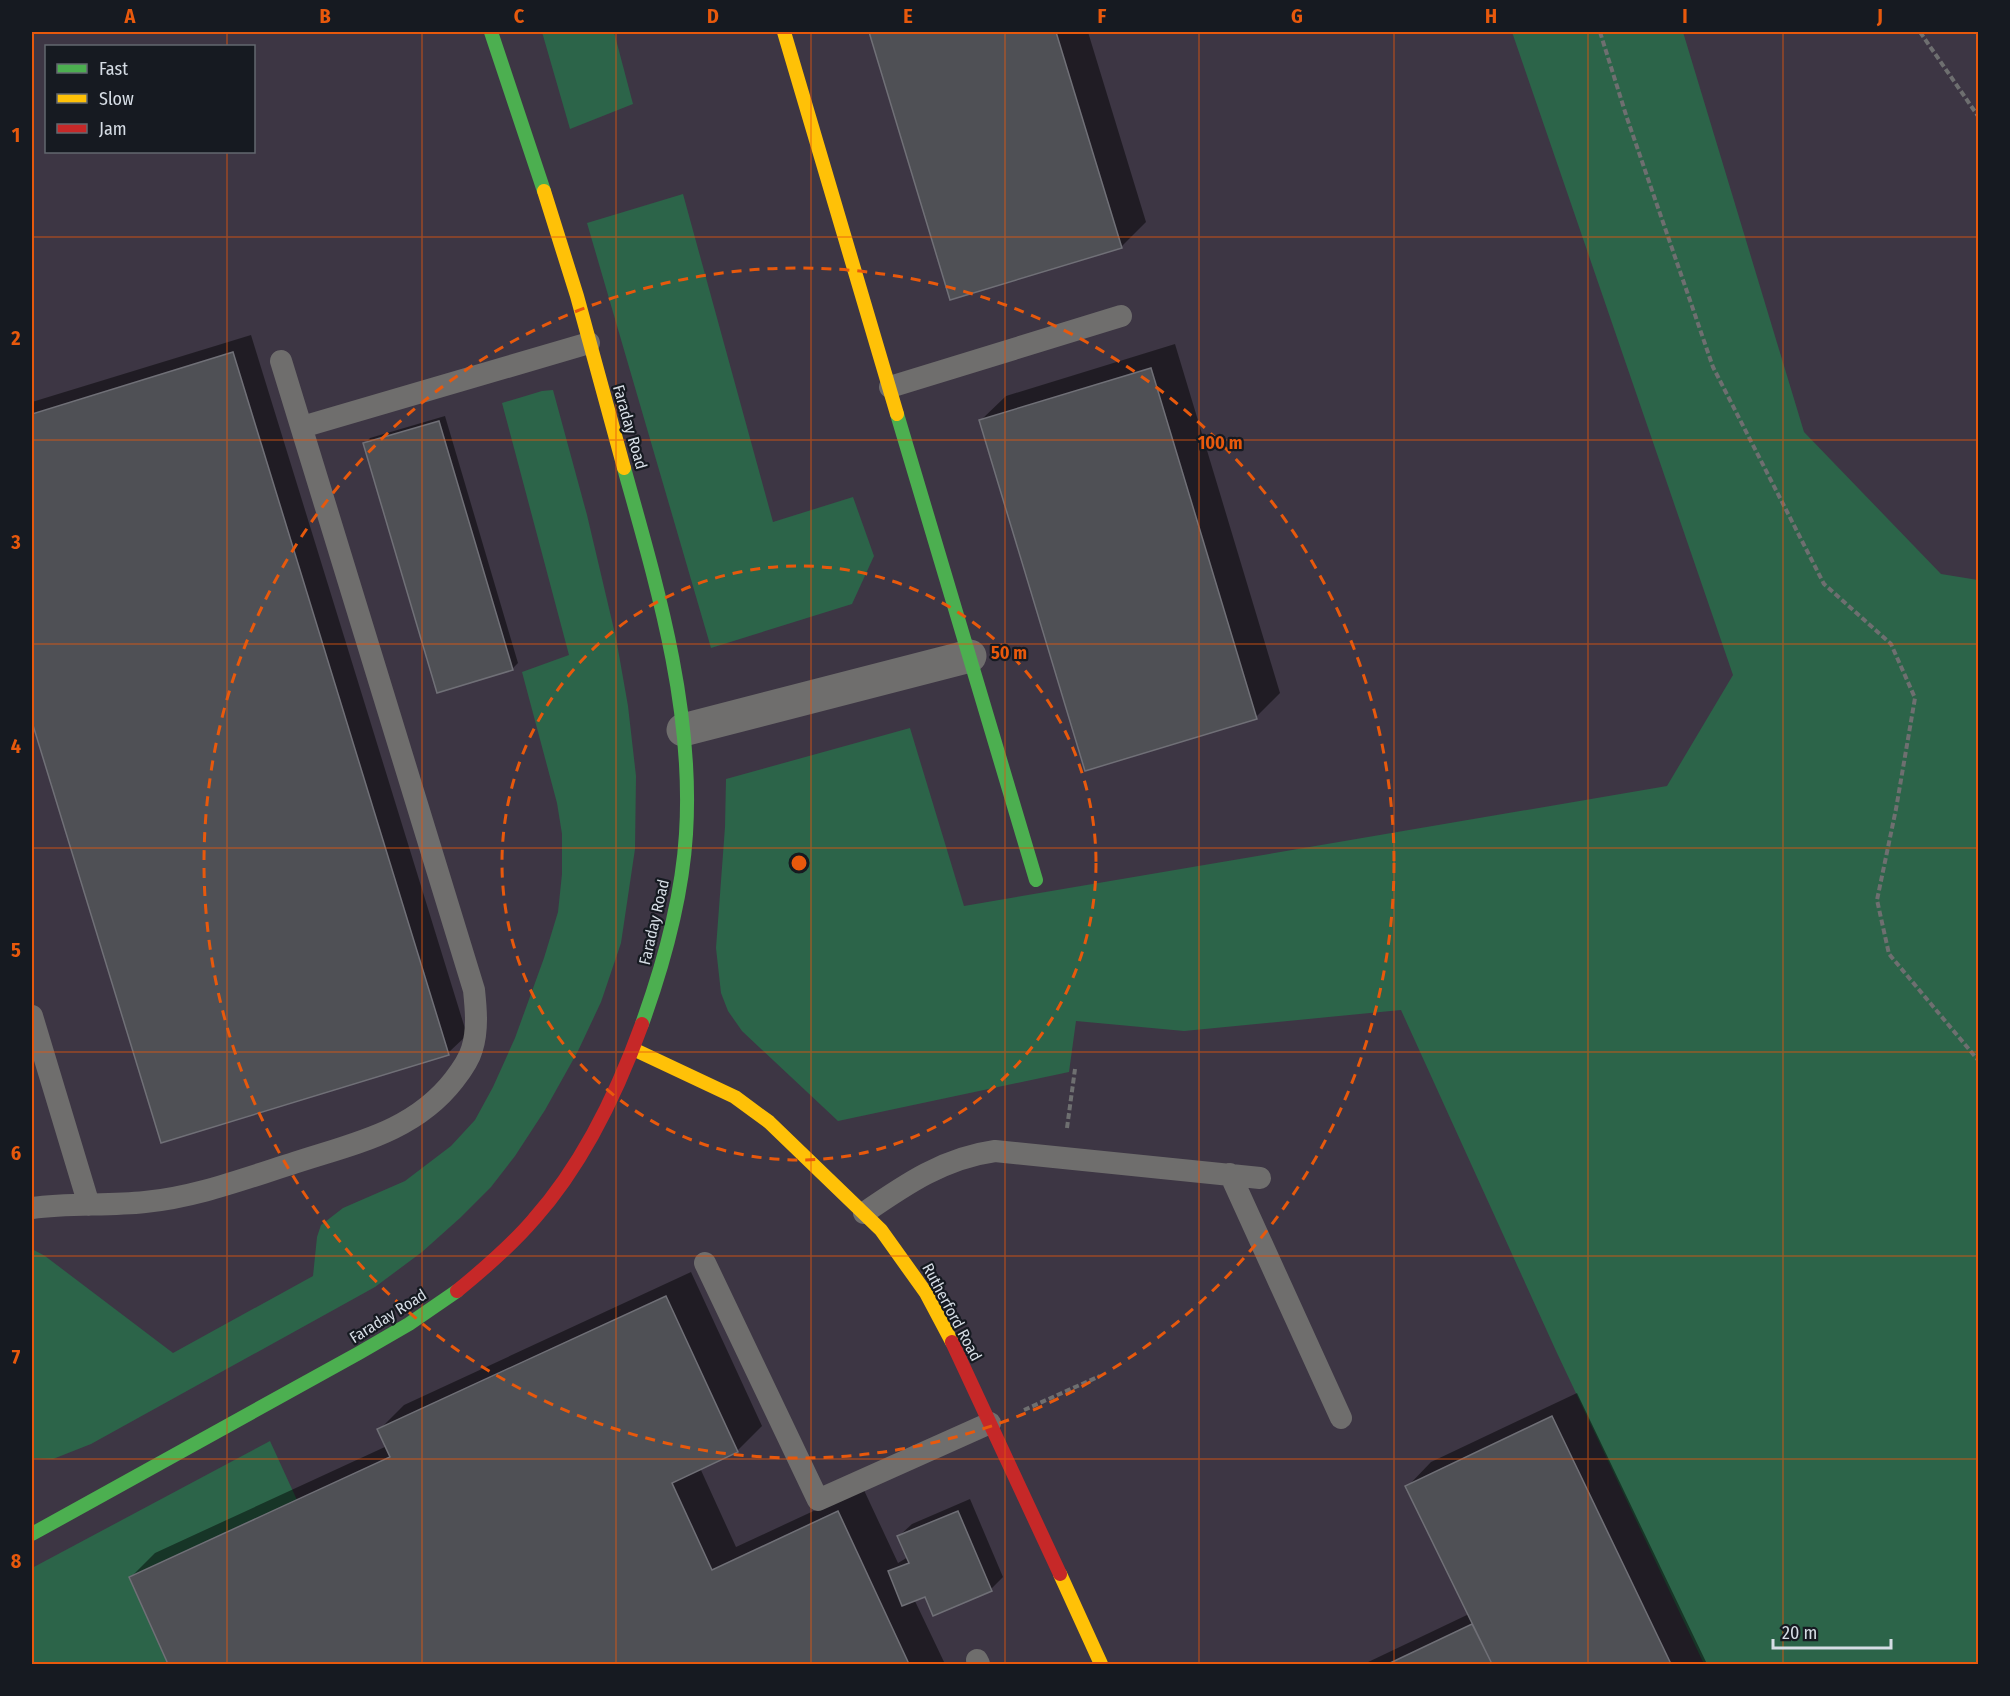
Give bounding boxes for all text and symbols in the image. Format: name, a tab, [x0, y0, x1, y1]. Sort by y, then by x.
text: A	[124, 4, 137, 28]
text: B	[319, 4, 331, 28]
text: C	[514, 4, 525, 28]
text: D	[707, 4, 719, 28]
text: E	[903, 4, 913, 28]
text: F	[1098, 4, 1107, 28]
text: G	[1291, 4, 1303, 28]
text: H	[1485, 4, 1497, 28]
text: I	[1682, 4, 1688, 28]
text: J	[1876, 4, 1883, 28]
legend	[45, 45, 255, 153]
text: Fast	[99, 58, 128, 80]
text: Slow	[99, 88, 134, 110]
text: Jam	[99, 118, 127, 140]
text: 1	[12, 123, 20, 147]
text: 2	[10, 326, 21, 350]
street label: Faraday Road	[609, 383, 651, 471]
text: 100 m	[1198, 432, 1242, 454]
text: 3	[10, 530, 21, 554]
text: 50 m	[991, 642, 1027, 664]
text: 4	[11, 734, 21, 758]
centre of rings	[789, 853, 809, 873]
street label: Faraday Road	[635, 877, 673, 967]
text: 5	[11, 938, 21, 962]
text: 6	[11, 1141, 21, 1165]
street label: Rutherford Road	[918, 1260, 986, 1364]
street label: Faraday Road	[346, 1285, 430, 1347]
text: 7	[12, 1345, 21, 1369]
text: 8	[11, 1549, 22, 1573]
scale bar	[1773, 1612, 1892, 1650]
text: 20 m	[1782, 1622, 1817, 1644]

